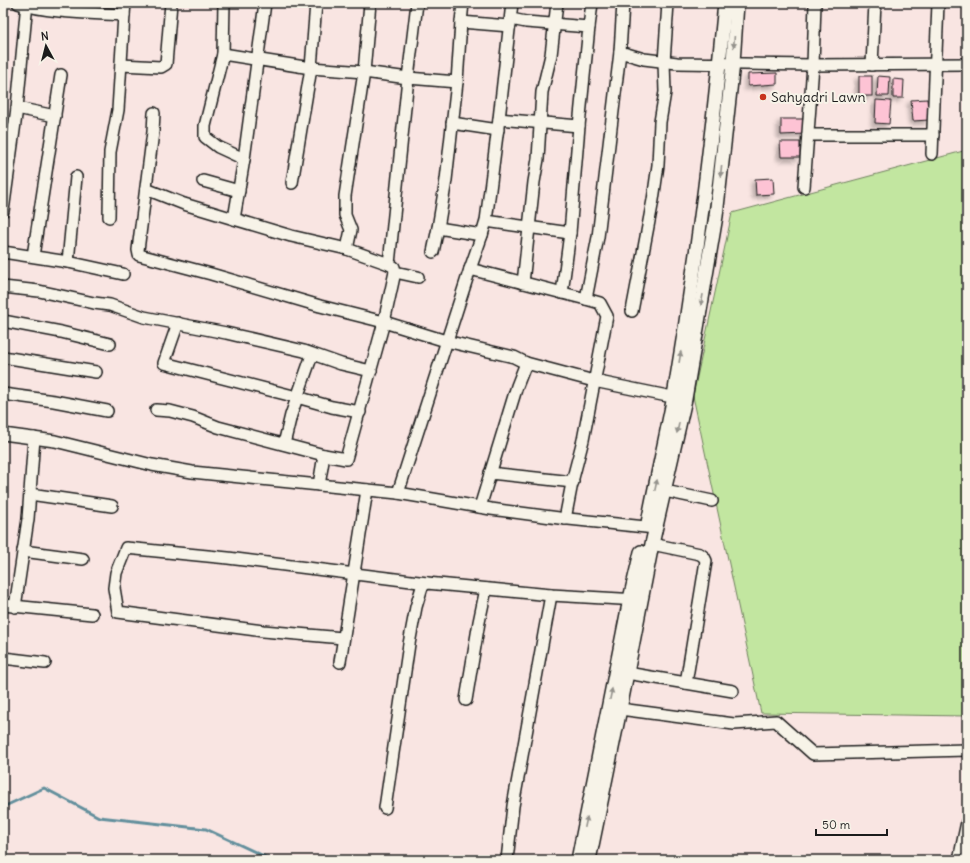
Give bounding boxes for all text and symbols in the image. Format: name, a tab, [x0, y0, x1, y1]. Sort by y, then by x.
north arrow	[26, 26, 66, 66]
text: N	[40, 29, 49, 43]
one-way arrow	[731, 36, 738, 48]
place label: Sahyadri Lawn	[771, 88, 866, 106]
marker: Sahyadri Lawn	[758, 92, 768, 102]
one-way arrow	[718, 165, 724, 177]
one-way arrow	[699, 294, 705, 306]
one-way arrow	[677, 351, 683, 363]
one-way arrow	[675, 421, 681, 434]
one-way arrow	[653, 479, 659, 491]
one-way arrow	[609, 688, 615, 700]
scale bar	[816, 811, 887, 837]
one-way arrow	[584, 816, 590, 828]
text: 50 m	[822, 817, 851, 832]

